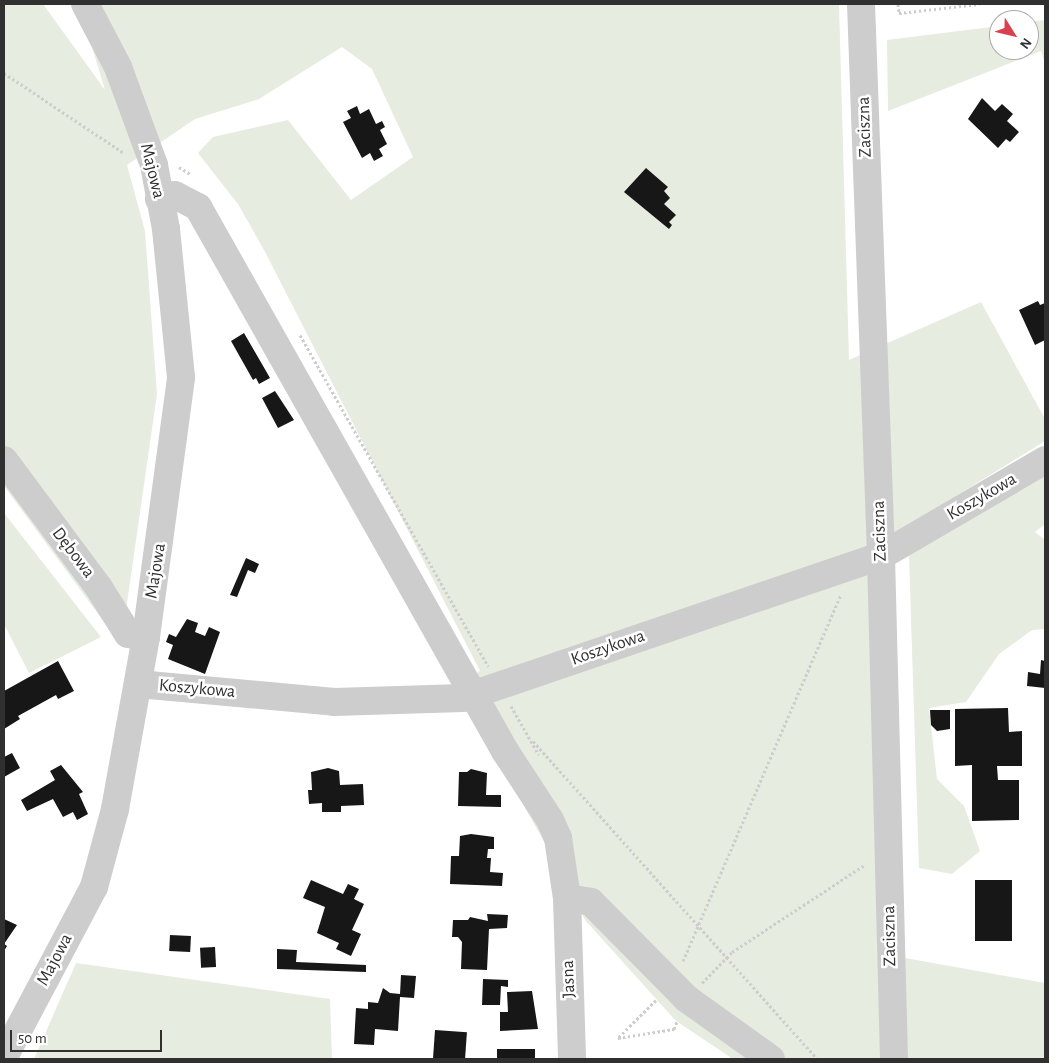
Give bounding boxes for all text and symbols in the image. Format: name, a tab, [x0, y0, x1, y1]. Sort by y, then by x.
north arrow	[989, 10, 1039, 60]
text: N	[1017, 35, 1034, 51]
street label: Zaciszna	[853, 96, 877, 158]
street label: Majowa	[135, 141, 169, 201]
street label: Koszykowa	[943, 468, 1021, 526]
street label: Zaciszna	[868, 500, 892, 562]
street label: Dębowa	[47, 523, 99, 583]
street label: Majowa	[141, 542, 171, 600]
street label: Koszykowa	[568, 625, 648, 671]
street label: Koszykowa	[158, 675, 236, 703]
street label: Zaciszna	[879, 905, 901, 967]
street label: Majowa	[32, 930, 78, 990]
street label: Jasna	[558, 960, 580, 998]
scale bar	[12, 1020, 165, 1052]
text: 50 m	[18, 1031, 47, 1046]

